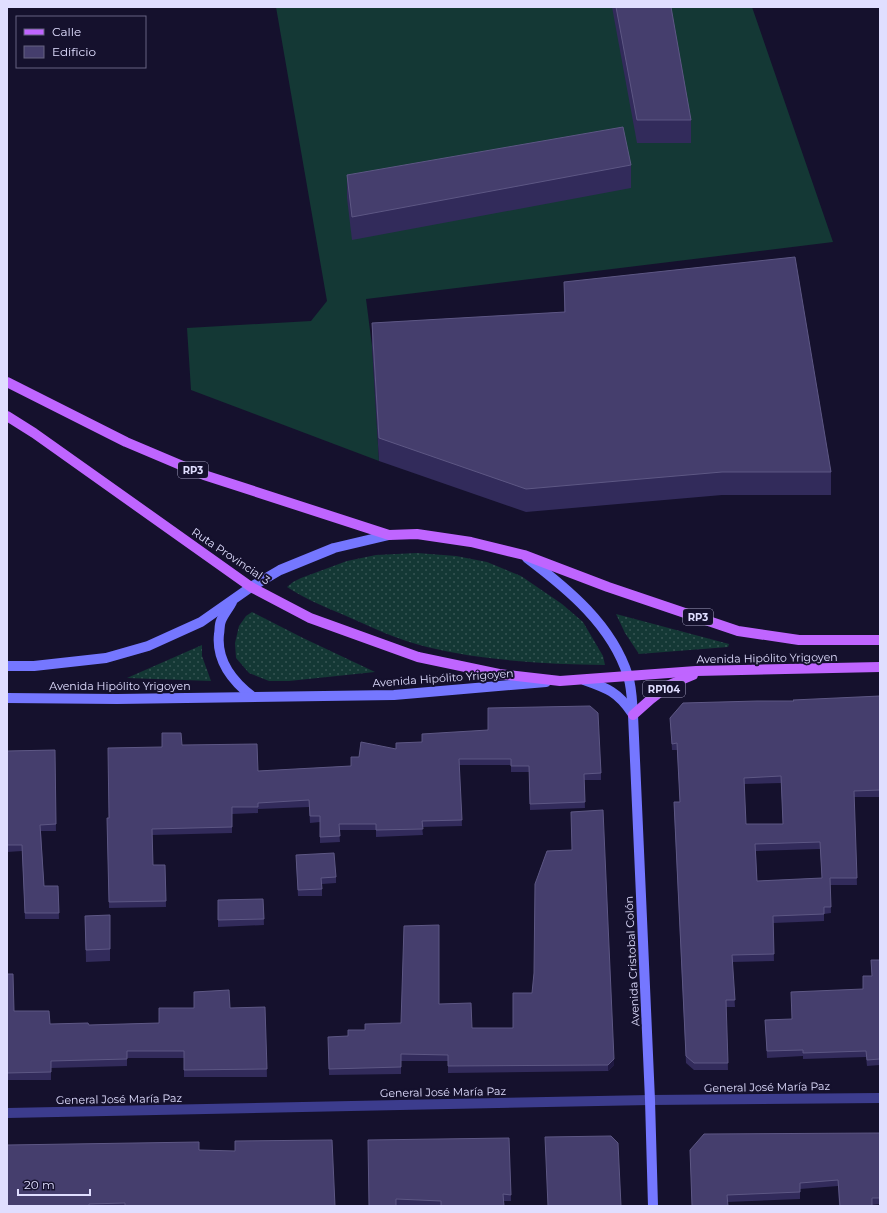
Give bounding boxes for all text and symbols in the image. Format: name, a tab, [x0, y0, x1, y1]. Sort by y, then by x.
legend	[16, 16, 146, 68]
text: Calle	[52, 24, 81, 39]
text: Edificio	[52, 44, 96, 59]
road number: RP3	[178, 462, 208, 478]
street label: Ruta Provincial 3	[189, 525, 273, 587]
road number: RP3	[683, 609, 713, 625]
street label: Avenida Hipólito Yrigoyen	[696, 650, 838, 666]
street label: Avenida Hipólito Yrigoyen	[372, 666, 514, 690]
street label: Avenida Hipólito Yrigoyen	[49, 679, 191, 693]
road number: RP104	[643, 681, 685, 697]
street label: Avenida Cristobal Colón	[622, 896, 642, 1026]
street label: General José María Paz	[704, 1079, 831, 1095]
street label: General José María Paz	[380, 1084, 507, 1100]
street label: General José María Paz	[56, 1091, 183, 1107]
scale bar	[18, 1171, 90, 1197]
text: 20 m	[24, 1177, 55, 1192]

